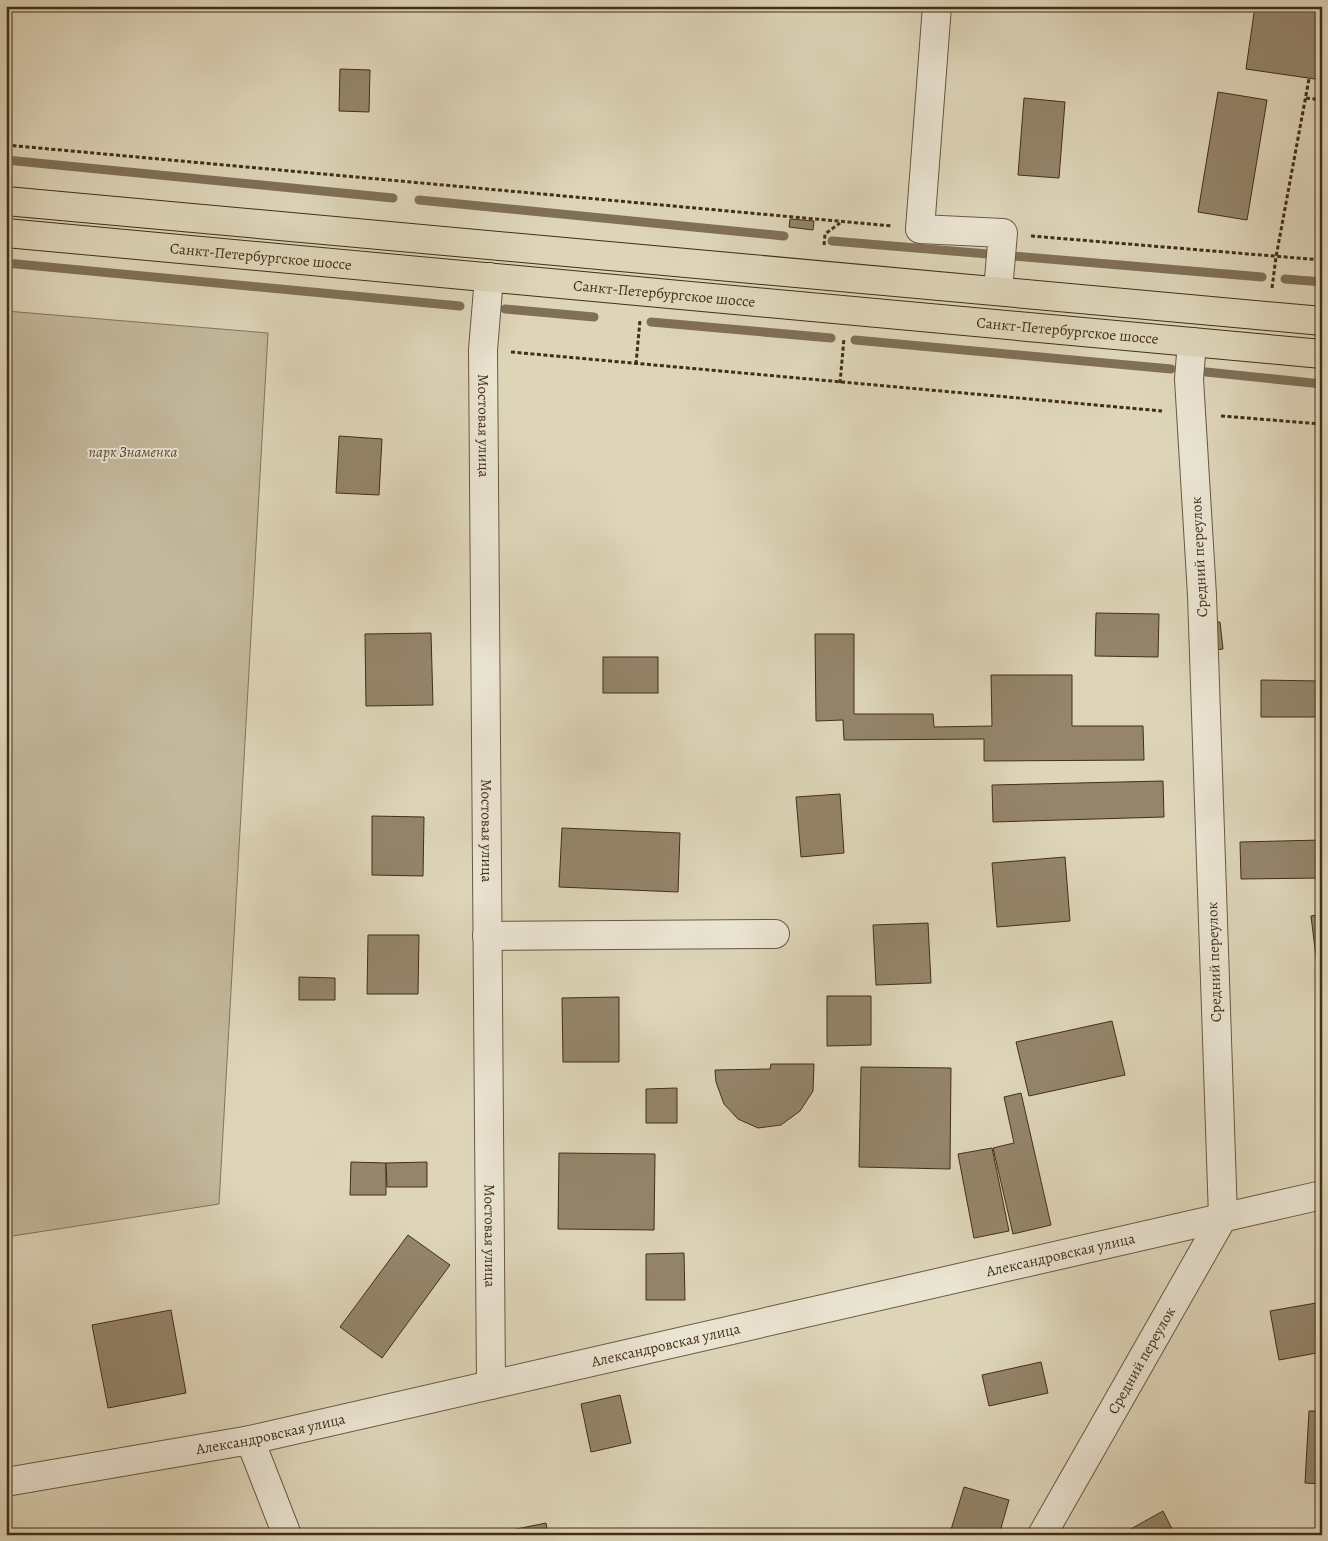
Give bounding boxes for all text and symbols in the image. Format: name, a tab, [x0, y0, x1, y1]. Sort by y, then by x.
street label: Санкт-Петербургское шоссе	[169, 238, 353, 275]
street label: Санкт-Петербургское шоссе	[572, 275, 756, 312]
street label: Санкт-Петербургское шоссе	[976, 312, 1160, 349]
street label: Мостовая улица	[473, 374, 494, 478]
park label: парк Знаменка	[89, 442, 177, 462]
street label: Средний переулок	[1186, 496, 1212, 618]
street label: Мостовая улица	[476, 779, 497, 883]
street label: Средний переулок	[1202, 901, 1226, 1023]
street label: Мостовая улица	[479, 1184, 500, 1288]
street label: Александровская улица	[983, 1228, 1137, 1282]
street label: Средний переулок	[1103, 1303, 1180, 1418]
street label: Александровская улица	[588, 1318, 742, 1372]
street label: Александровская улица	[193, 1409, 347, 1459]

